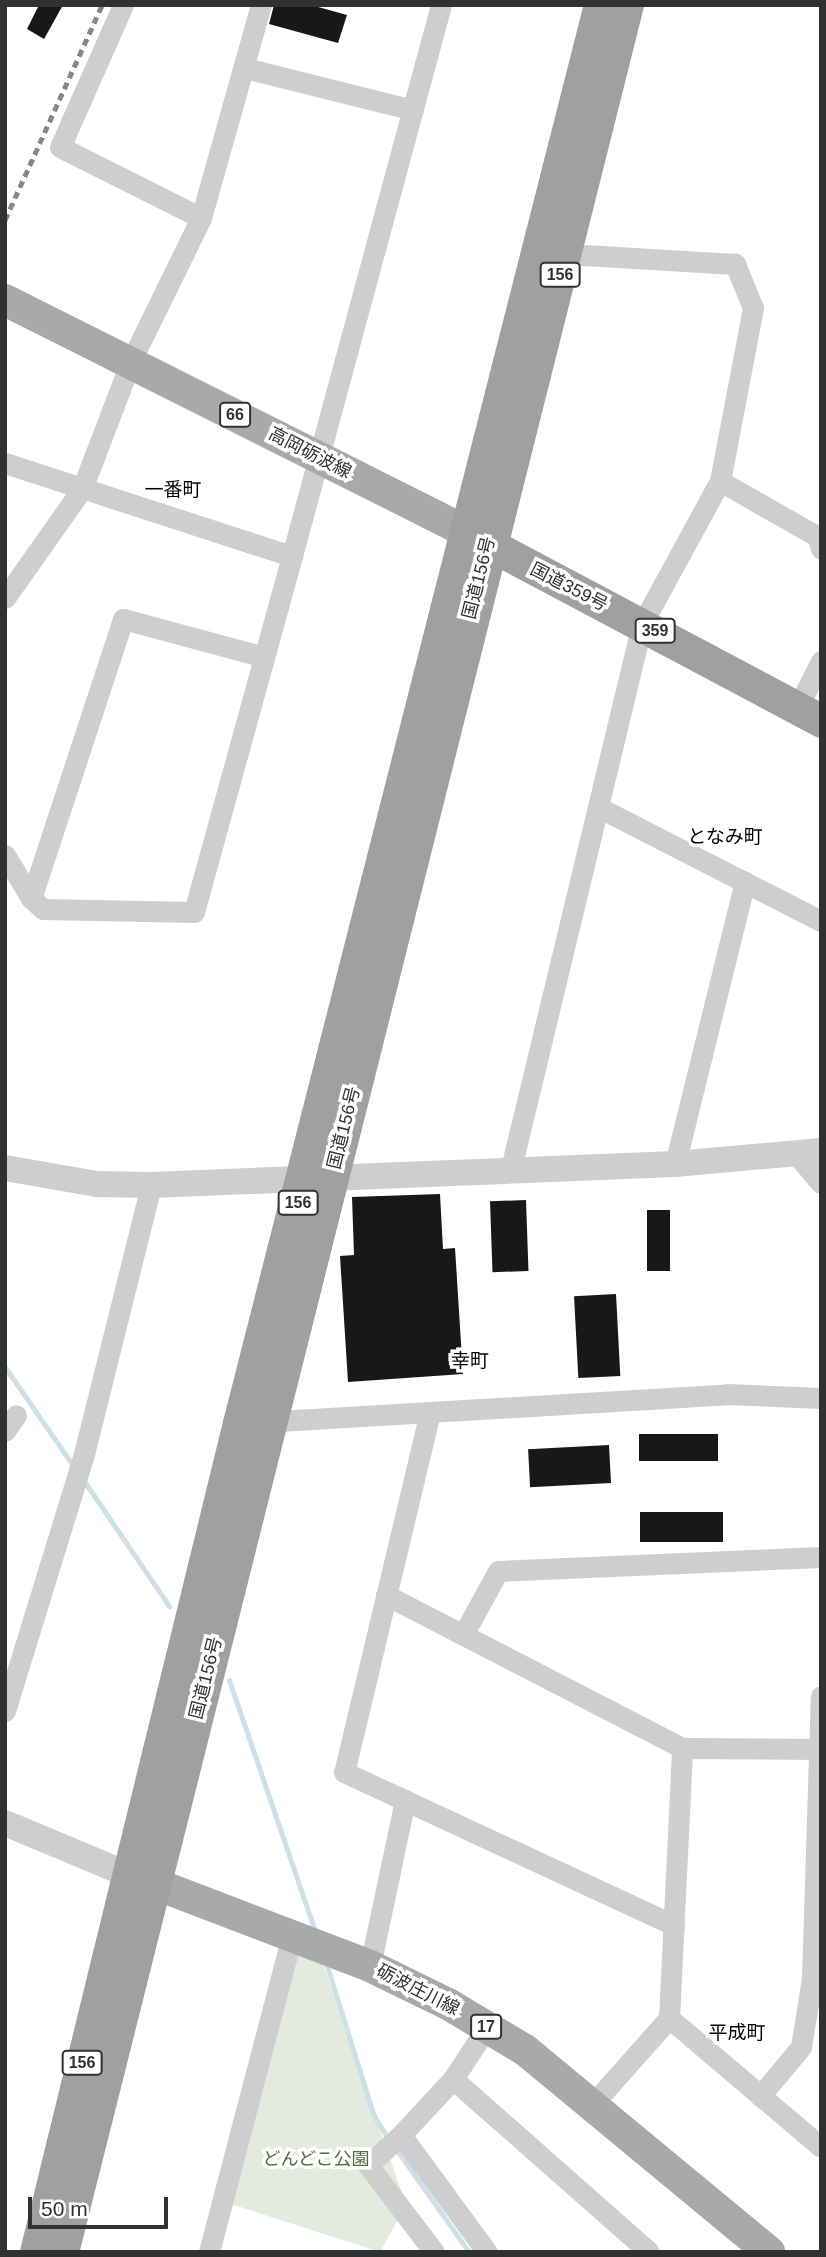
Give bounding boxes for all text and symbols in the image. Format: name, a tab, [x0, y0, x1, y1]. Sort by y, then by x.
road number: 156	[539, 262, 581, 288]
road number: 66	[218, 402, 252, 428]
street label: 高岡砺波線	[265, 423, 355, 483]
district label: 一番町	[145, 479, 201, 501]
street label: 国道156号	[458, 535, 500, 621]
street label: 国道359号	[527, 558, 611, 616]
road number: 359	[634, 618, 676, 644]
district label: となみ町	[687, 826, 763, 848]
street label: 国道156号	[323, 1085, 365, 1171]
road number: 156	[277, 1190, 319, 1216]
district label: 幸町	[451, 1350, 489, 1372]
street label: 国道156号	[185, 1635, 227, 1721]
street label: 砺波庄川線	[373, 1960, 463, 2020]
road number: 17	[468, 2014, 504, 2039]
district label: 平成町	[709, 2022, 765, 2044]
road number: 156	[61, 2050, 103, 2076]
park label: どんどこ公園	[262, 2148, 370, 2170]
scale bar	[32, 2184, 172, 2228]
text: 50 m	[41, 2197, 88, 2220]

